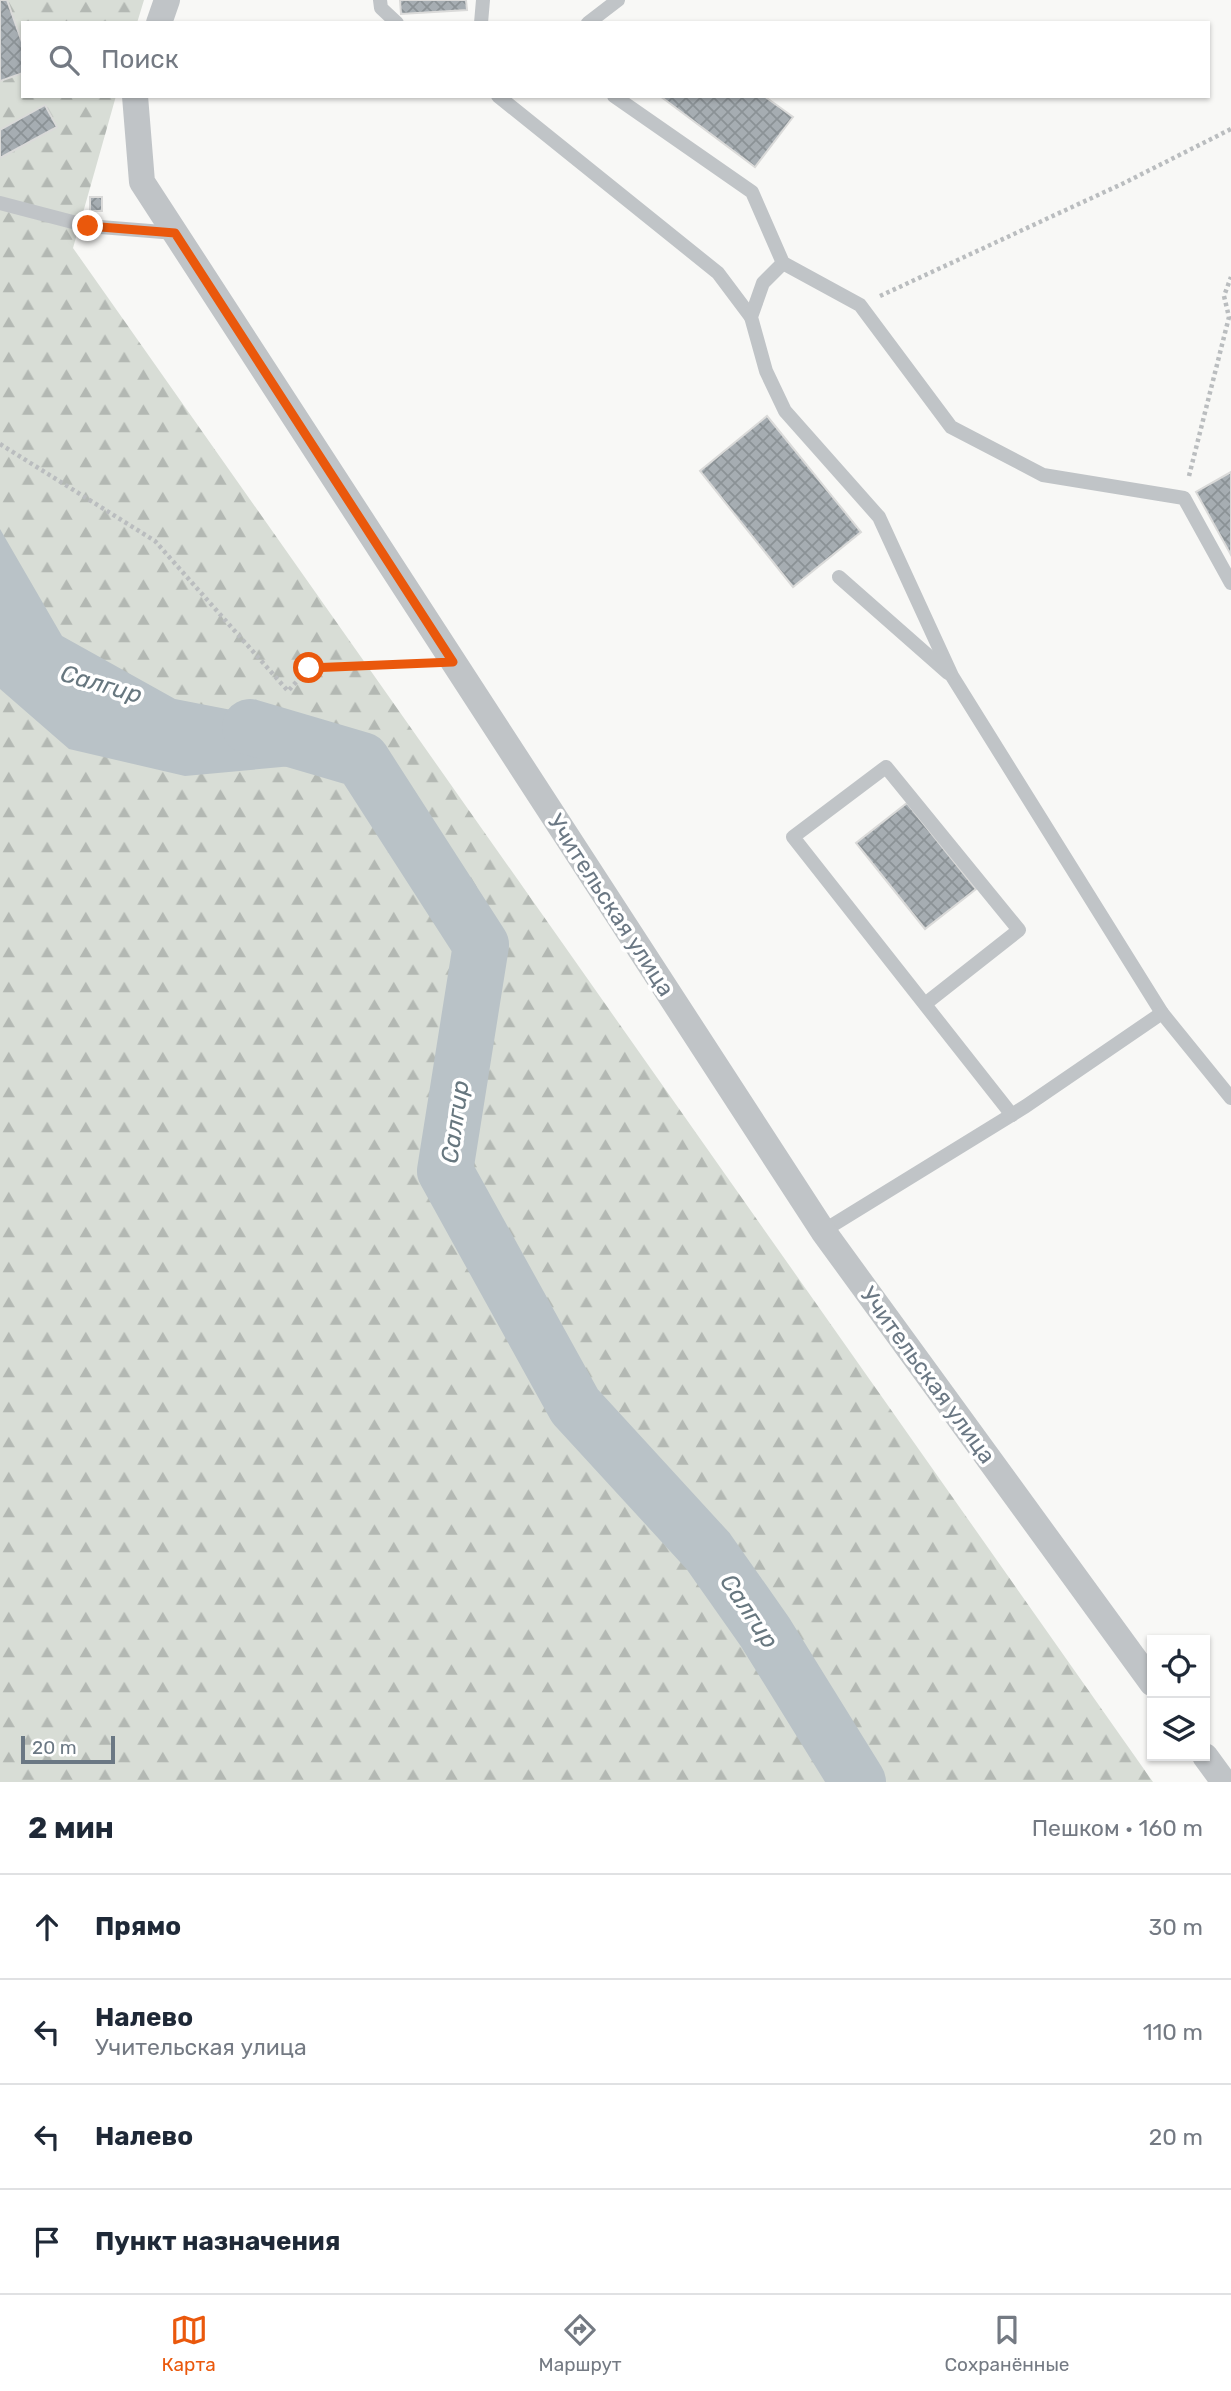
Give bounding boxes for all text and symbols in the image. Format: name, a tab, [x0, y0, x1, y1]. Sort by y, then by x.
search box	[21, 21, 1210, 98]
icon: search	[45, 41, 83, 79]
text: Поиск	[101, 44, 179, 75]
route end	[72, 210, 103, 241]
route start	[293, 652, 324, 683]
water label: Салгир	[57, 659, 145, 709]
street label: Учительская улица	[542, 809, 680, 1001]
water label: Салгир	[435, 1079, 475, 1165]
street label: Учительская улица	[854, 1281, 1002, 1469]
water label: Салгир	[714, 1569, 784, 1653]
map controls	[1147, 1635, 1210, 1761]
button: locate	[1147, 1635, 1210, 1698]
button: layers	[1147, 1698, 1210, 1761]
scale bar	[21, 1733, 116, 1765]
text: 20 m	[32, 1736, 77, 1759]
text: 2 мин	[28, 1810, 114, 1846]
text: Пешком · 160 m	[1032, 1814, 1203, 1842]
icon: ahead	[28, 1908, 66, 1946]
text: Прямо	[95, 1911, 181, 1942]
text: 30 m	[1148, 1913, 1203, 1941]
text: Налево	[95, 2002, 193, 2033]
icon: left	[28, 2013, 66, 2051]
text: 110 m	[1143, 2018, 1203, 2046]
text: Учительская улица	[95, 2033, 307, 2061]
icon: left	[28, 2118, 66, 2156]
text: Налево	[95, 2121, 193, 2152]
text: 20 m	[1149, 2123, 1203, 2151]
icon: arrive	[28, 2223, 66, 2261]
text: Пункт назначения	[95, 2226, 340, 2257]
tab: Карта	[161, 2311, 216, 2376]
tab: Маршрут	[539, 2311, 622, 2376]
tab: Сохранённые	[944, 2311, 1070, 2376]

